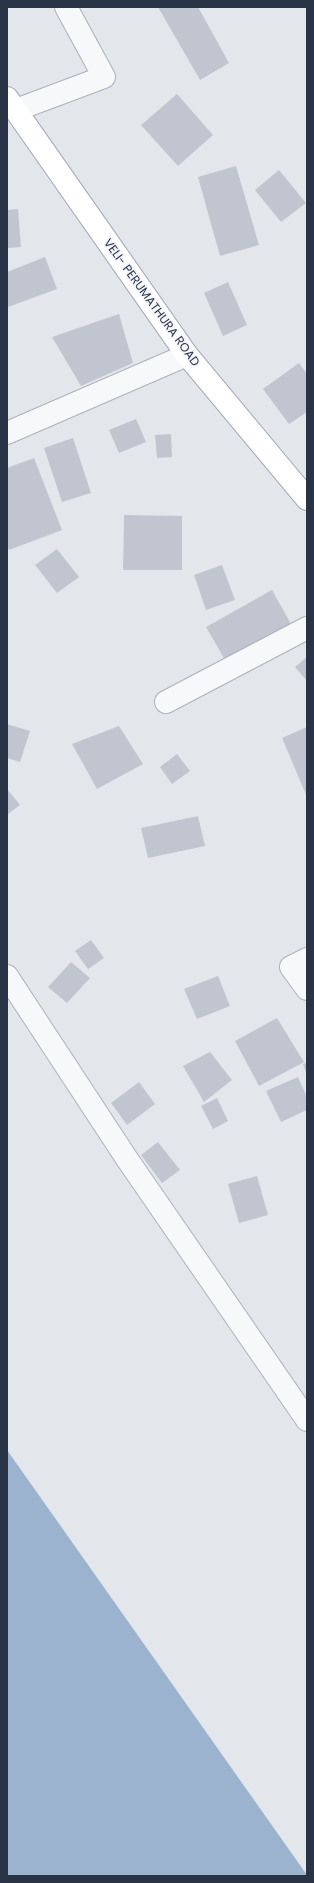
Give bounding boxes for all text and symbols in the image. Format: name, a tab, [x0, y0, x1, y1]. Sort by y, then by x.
street label: VELI- PERUMATHURA ROAD	[100, 237, 202, 369]

